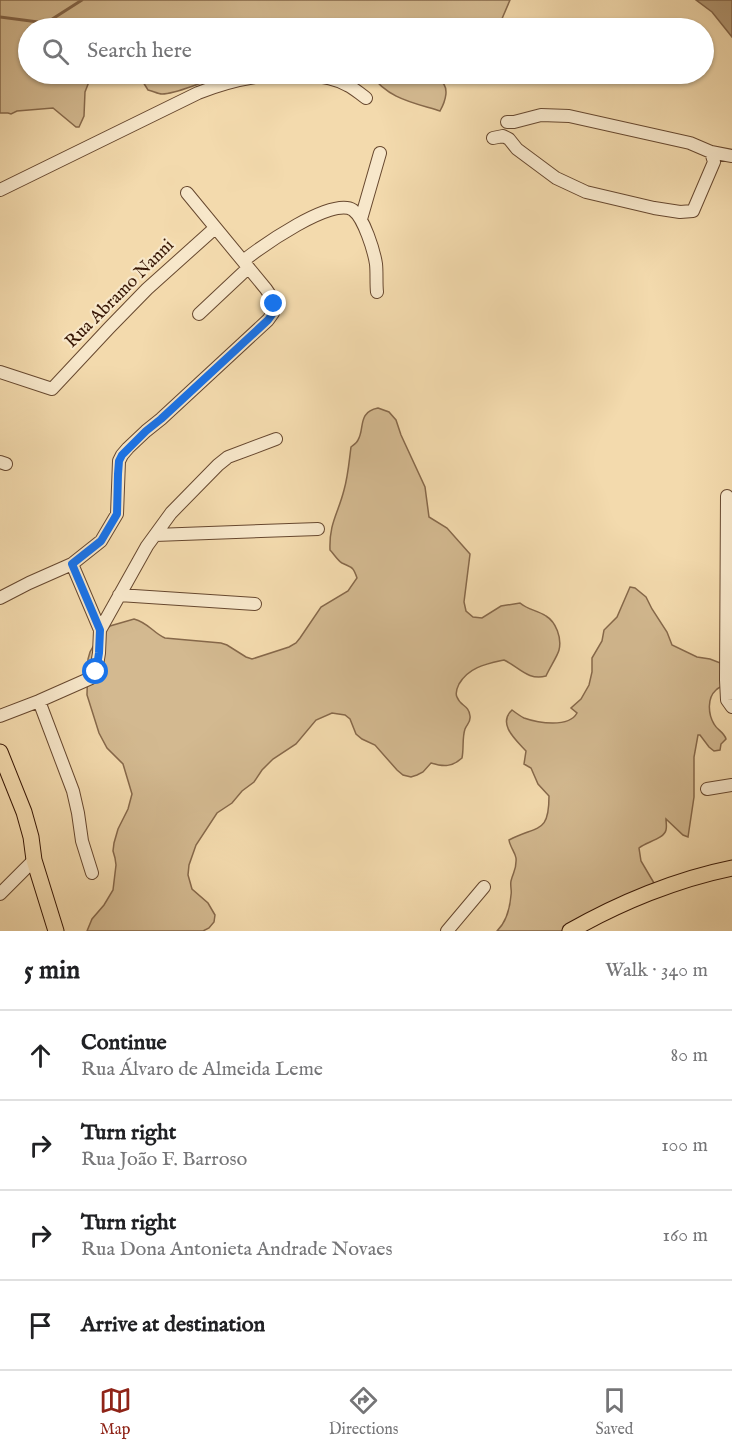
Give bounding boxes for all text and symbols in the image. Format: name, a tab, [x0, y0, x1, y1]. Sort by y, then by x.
search box	[18, 18, 714, 84]
icon: search	[39, 35, 72, 68]
text: Search here	[87, 37, 192, 65]
street label: Rua Abramo Nanni	[61, 234, 180, 353]
route end	[260, 290, 286, 316]
route start	[82, 658, 108, 684]
text: 5 min	[24, 954, 80, 987]
text: Walk · 340 m	[605, 958, 708, 983]
text: Continue	[81, 1029, 167, 1057]
icon: ahead	[24, 1039, 57, 1072]
text: 80 m	[671, 1043, 708, 1068]
text: Rua Álvaro de Almeida Leme	[81, 1057, 323, 1082]
text: Turn right	[81, 1119, 176, 1147]
icon: right	[24, 1129, 57, 1162]
text: 100 m	[661, 1133, 708, 1158]
text: Rua João F. Barroso	[81, 1147, 247, 1172]
text: Turn right	[81, 1209, 176, 1237]
icon: right	[24, 1219, 57, 1252]
text: 160 m	[662, 1223, 708, 1248]
text: Rua Dona Antonieta Andrade Novaes	[81, 1237, 393, 1262]
icon: arrive	[24, 1309, 57, 1342]
text: Arrive at destination	[81, 1311, 265, 1339]
tab: Map	[99, 1384, 132, 1440]
tab: Directions	[329, 1384, 398, 1440]
tab: Saved	[596, 1384, 633, 1440]

